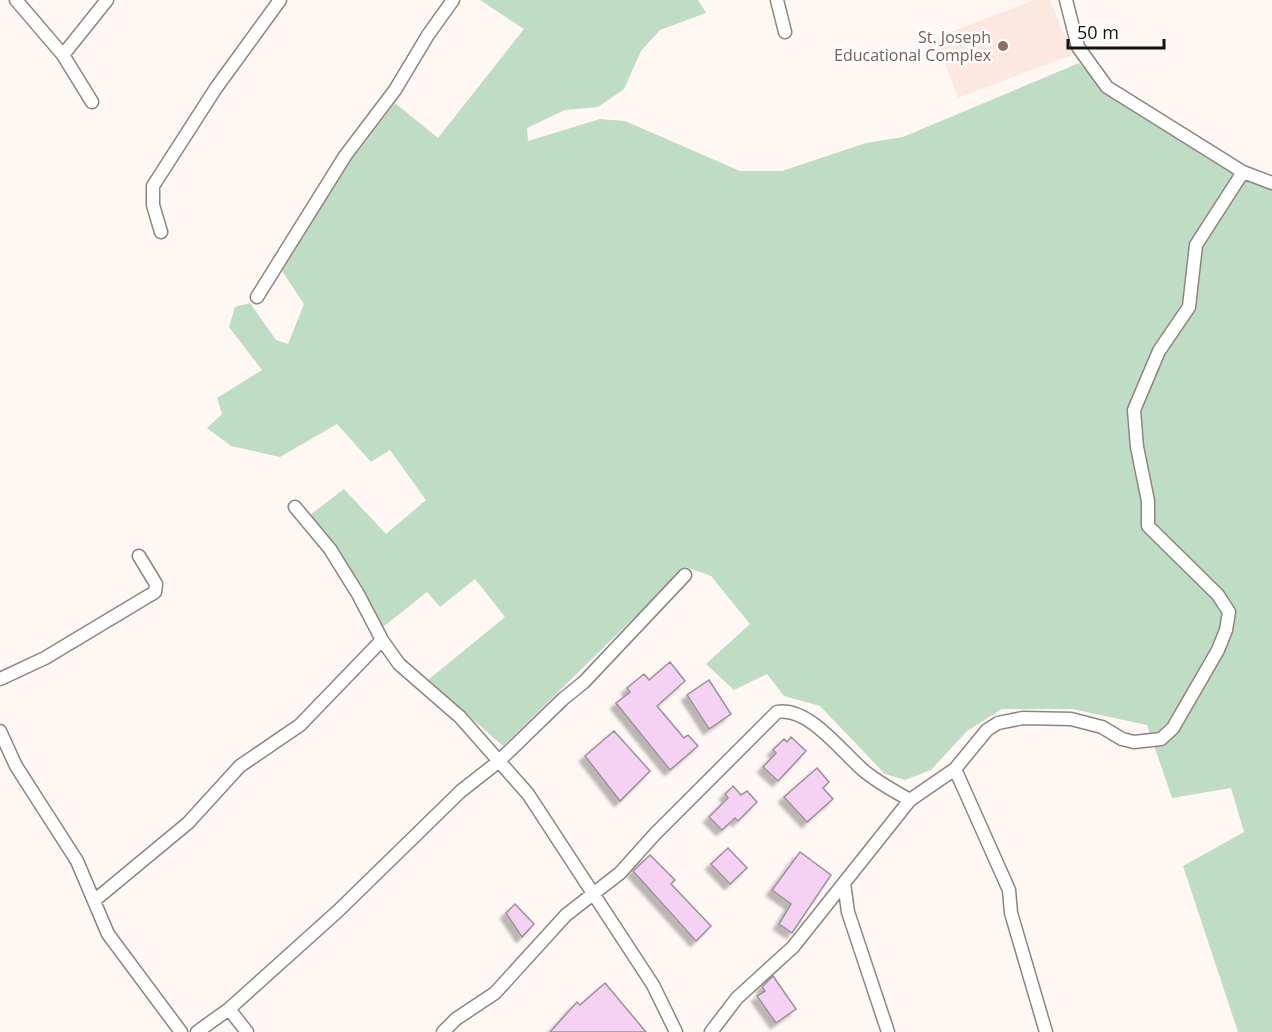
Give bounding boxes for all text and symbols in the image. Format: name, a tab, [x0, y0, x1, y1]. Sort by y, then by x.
scale bar	[1068, 12, 1164, 50]
text: 50 m	[1077, 20, 1119, 44]
place label: St. Joseph Educational Complex	[834, 26, 992, 66]
marker: St. Joseph Educational Complex	[996, 39, 1010, 53]

